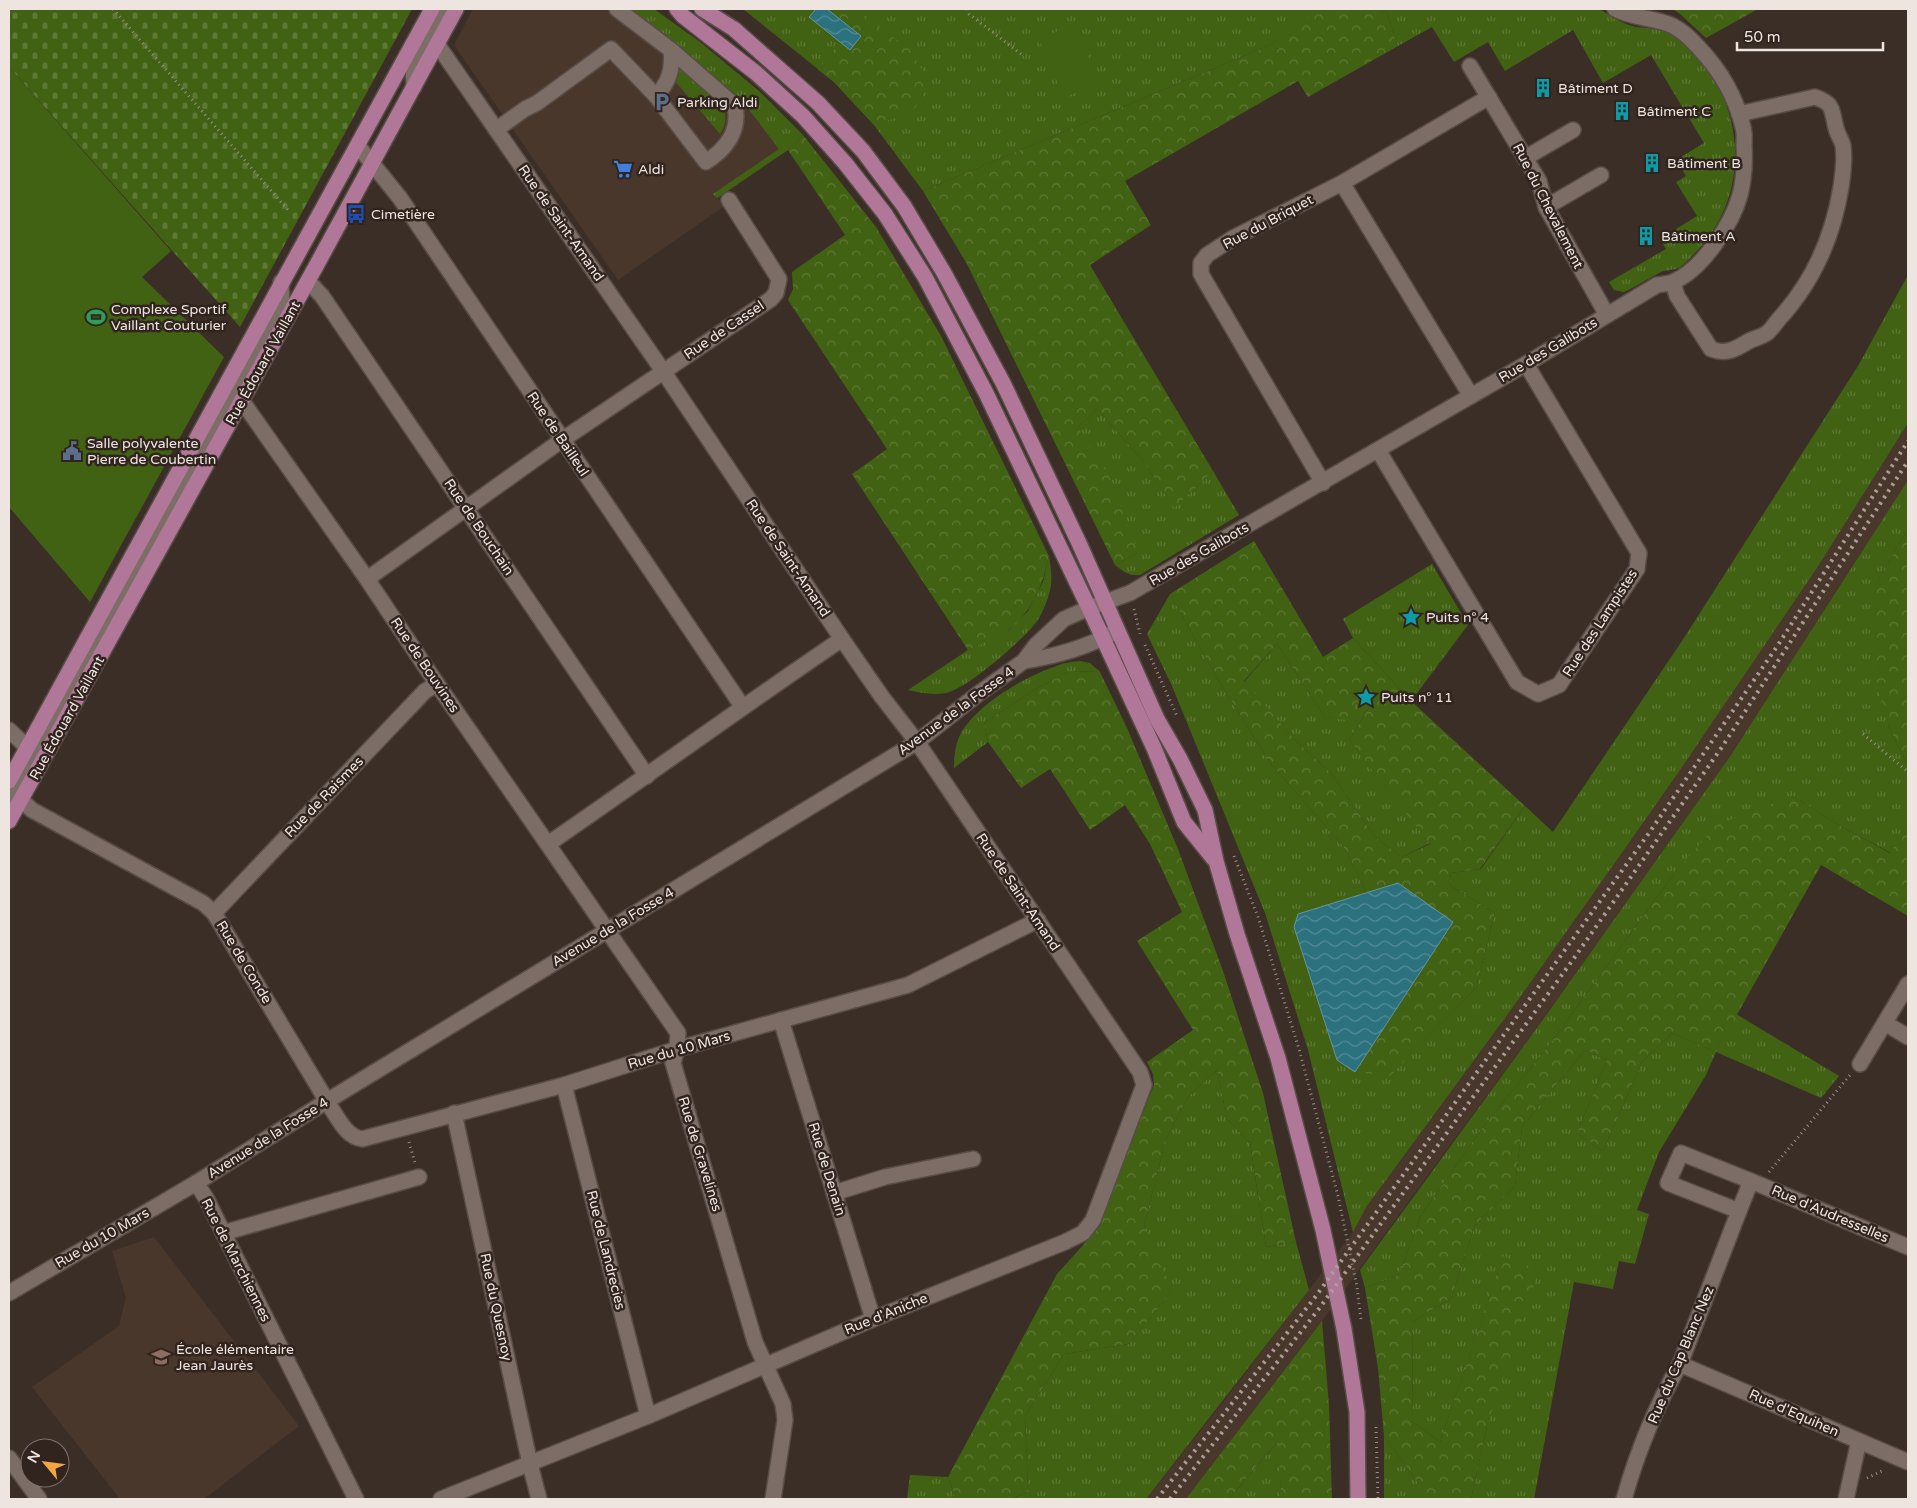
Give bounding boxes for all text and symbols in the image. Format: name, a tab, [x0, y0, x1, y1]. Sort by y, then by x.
scale bar	[1737, 20, 1883, 52]
text: 50 m	[1744, 28, 1781, 46]
building icon: Bâtiment D	[1532, 77, 1554, 99]
place label: Bâtiment D	[1558, 80, 1633, 97]
parking icon: Parking Aldi	[651, 91, 673, 113]
place label: Parking Aldi	[677, 94, 758, 111]
building icon: Bâtiment C	[1611, 100, 1633, 122]
place label: Bâtiment C	[1637, 103, 1711, 120]
street label: Rue du Chevalement	[1509, 141, 1587, 272]
building icon: Bâtiment B	[1641, 152, 1663, 174]
place label: Bâtiment B	[1667, 155, 1741, 172]
supermarket icon: Aldi	[612, 158, 634, 180]
place label: Aldi	[638, 161, 664, 178]
street label: Rue de Saint-Amand	[514, 162, 608, 284]
street label: Rue du Briquet	[1220, 191, 1317, 253]
bus stop icon: Cimetière	[345, 203, 367, 225]
place label: Cimetière	[371, 206, 435, 223]
building icon: Bâtiment A	[1635, 225, 1657, 247]
place label: Bâtiment A	[1661, 228, 1736, 245]
street label: Rue de Cassel	[681, 297, 767, 363]
street label: Rue Édouard Vaillant	[222, 298, 304, 428]
place label: Complexe Sportif Vaillant Couturier	[111, 301, 227, 334]
sports icon: Complexe Sportif Vaillant Couturier	[85, 306, 107, 328]
street label: Rue des Galibots	[1496, 314, 1601, 386]
street label: Rue de Bailleul	[523, 388, 593, 480]
place label: Salle polyvalente Pierre de Coubertin	[87, 435, 216, 468]
public building icon: Salle polyvalente Pierre de Coubertin	[61, 440, 83, 462]
street label: Rue de Bouchain	[440, 475, 518, 579]
street label: Rue de Saint-Amand	[742, 496, 834, 620]
street label: Rue des Galibots	[1146, 519, 1252, 589]
street label: Rue des Lampistes	[1559, 566, 1641, 680]
place icon: Puits n° 4	[1400, 606, 1422, 628]
place label: Puits n° 4	[1426, 609, 1489, 626]
street label: Rue de Bouvines	[387, 614, 463, 716]
street label: Rue Édouard Vaillant	[26, 653, 108, 783]
street label: Avenue de la Fosse 4	[895, 663, 1018, 759]
place icon: Puits n° 11	[1355, 686, 1377, 708]
place label: Puits n° 11	[1381, 689, 1453, 706]
street label: Rue de Raismes	[281, 753, 367, 841]
street label: Rue de Saint-Amand	[972, 830, 1064, 954]
street label: Avenue de la Fosse 4	[549, 884, 677, 970]
street label: Rue de Conde	[213, 917, 275, 1007]
street label: Rue du 10 Mars	[626, 1027, 732, 1073]
street label: Avenue de la Fosse 4	[204, 1094, 332, 1182]
street label: Rue de Gravelines	[674, 1094, 726, 1214]
street label: Rue de Denain	[805, 1120, 849, 1218]
street label: Rue d'Audresselles	[1769, 1182, 1891, 1246]
street label: Rue de Landrecies	[583, 1189, 629, 1312]
street label: Rue de Marchiennes	[198, 1196, 275, 1325]
street label: Rue du 10 Mars	[52, 1204, 152, 1272]
street label: Rue du Quesnoy	[476, 1251, 516, 1363]
street label: Rue du Cap Blanc Nez	[1644, 1284, 1718, 1426]
street label: Rue d'Aniche	[842, 1290, 930, 1338]
place label: École élémentaire Jean Jaurès	[176, 1341, 294, 1374]
school or university icon: École élémentaire Jean Jaurès	[150, 1346, 172, 1368]
street label: Rue d'Equihen	[1746, 1386, 1842, 1440]
north arrow	[20, 1438, 70, 1488]
text: N	[24, 1448, 44, 1466]

